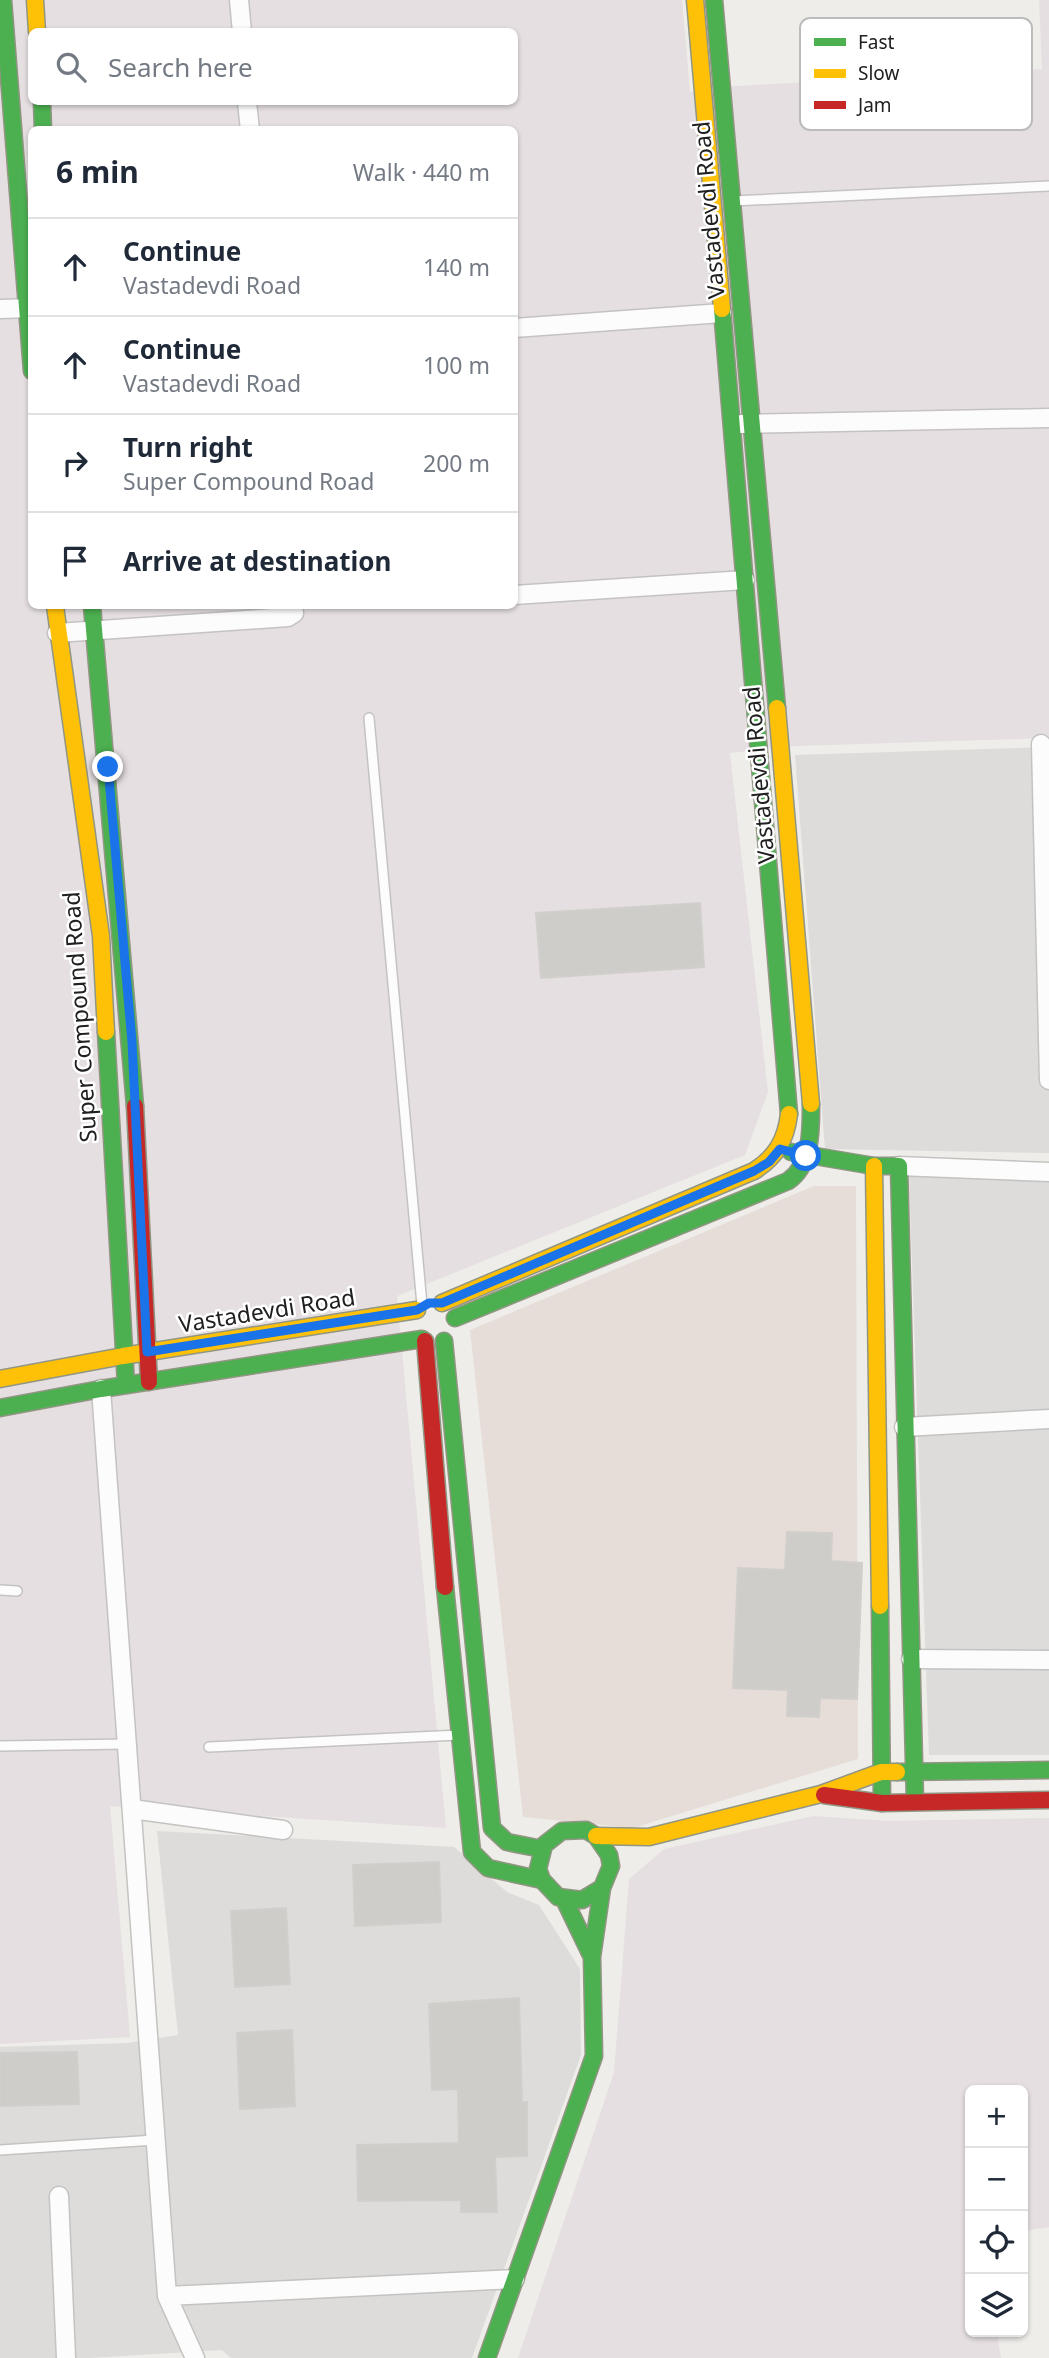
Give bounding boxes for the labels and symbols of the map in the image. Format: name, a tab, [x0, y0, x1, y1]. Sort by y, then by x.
legend	[800, 18, 1032, 130]
text: Fast	[858, 29, 895, 55]
text: Slow	[858, 60, 899, 86]
text: Jam	[856, 92, 892, 118]
street label: Vastadevdi Road	[684, 120, 732, 300]
street label: Vastadevdi Road	[734, 685, 782, 865]
route end	[92, 751, 123, 782]
street label: Super Compound Road	[54, 891, 104, 1144]
route start	[790, 1140, 821, 1171]
street label: Vastadevdi Road	[176, 1280, 357, 1340]

